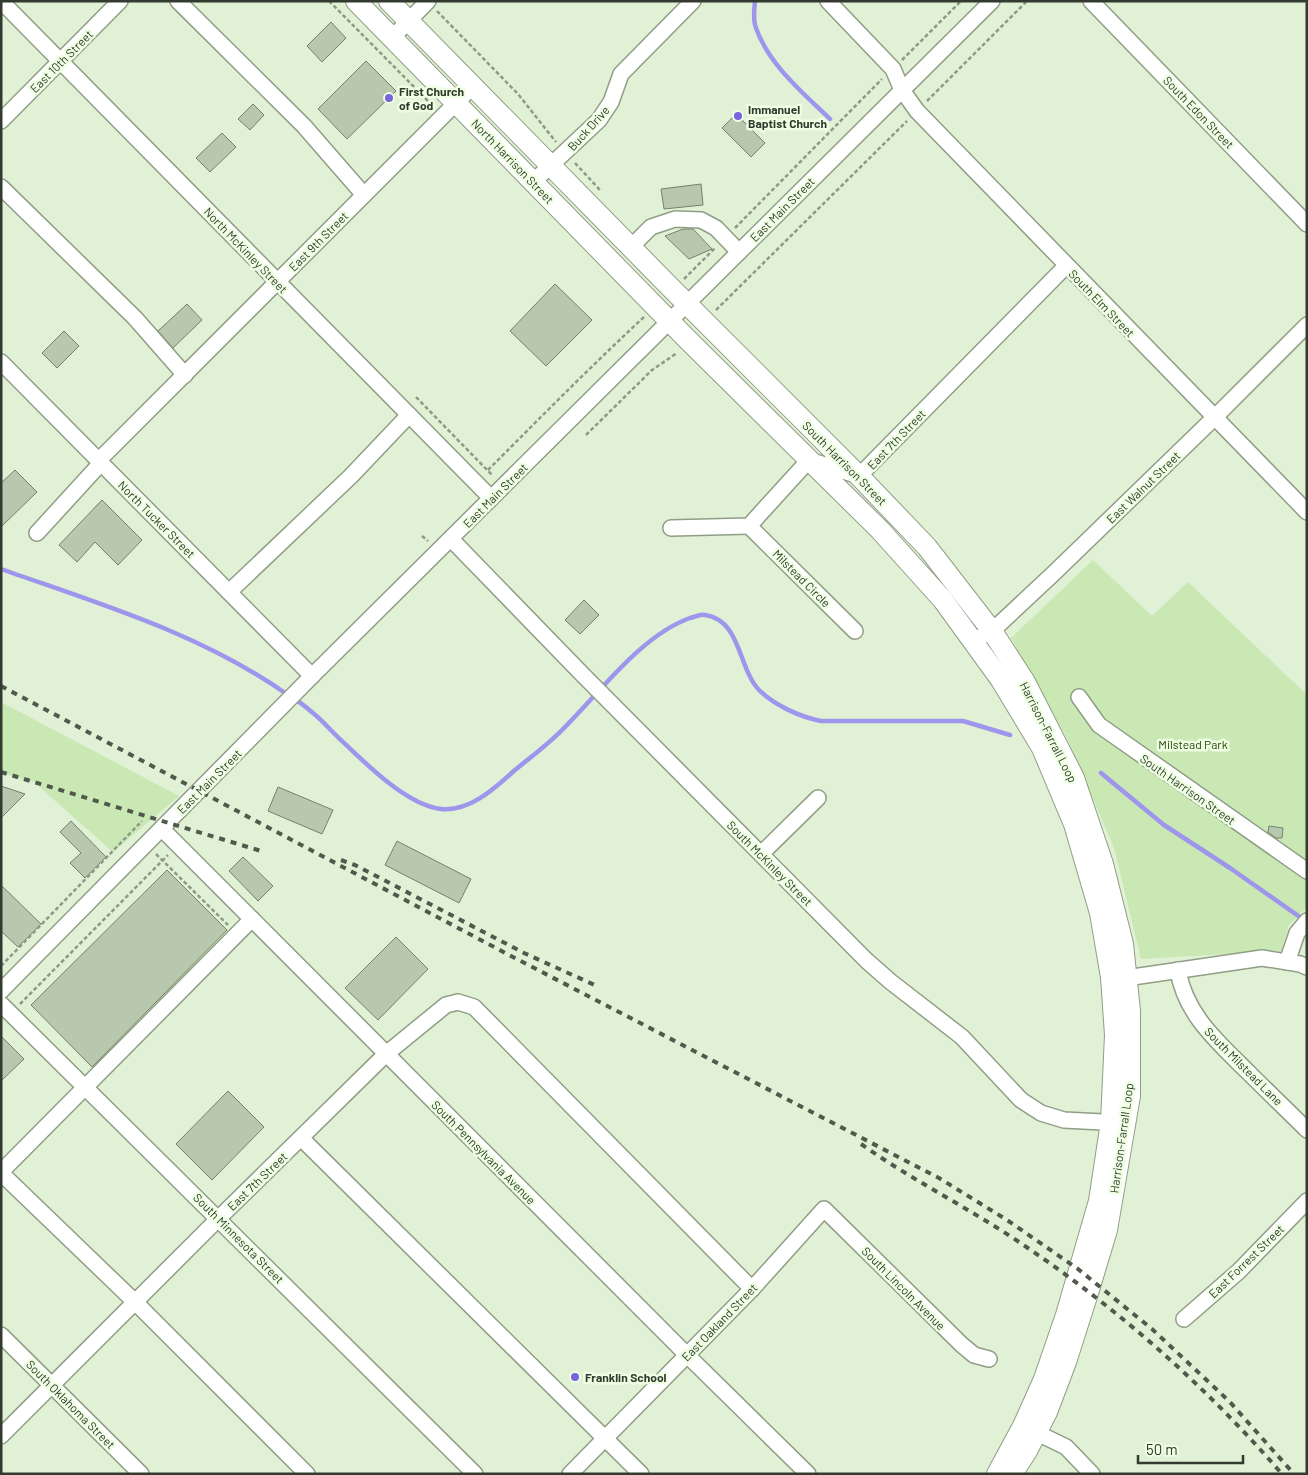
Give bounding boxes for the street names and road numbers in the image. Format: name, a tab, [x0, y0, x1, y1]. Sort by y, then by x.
street label: East 10th Street	[27, 27, 95, 95]
street label: South Edon Street	[1161, 73, 1237, 151]
street label: Buck Drive	[564, 103, 612, 153]
street label: North Harrison Street	[469, 116, 557, 206]
street label: East Main Street	[747, 174, 817, 244]
street label: North McKinley Street	[201, 204, 291, 296]
street label: East 9th Street	[285, 208, 351, 274]
street label: South Elm Street	[1066, 266, 1138, 340]
street label: East 7th Street	[864, 406, 928, 472]
street label: South Harrison Street	[800, 418, 890, 508]
street label: East Walnut Street	[1103, 448, 1183, 526]
street label: East Main Street	[460, 460, 530, 530]
street label: North Tucker Street	[116, 478, 198, 560]
street label: Milstead Circle	[770, 546, 834, 610]
street label: Harrison-Farrall Loop	[1018, 679, 1080, 785]
street label: East Main Street	[174, 746, 244, 816]
street label: South Harrison Street	[1138, 751, 1238, 827]
street label: South McKinley Street	[725, 818, 815, 908]
street label: South Milstead Lane	[1202, 1024, 1286, 1108]
street label: Harrison-Farrall Loop	[1106, 1082, 1136, 1194]
street label: South Pennsylvania Avenue	[429, 1097, 539, 1207]
street label: East 7th Street	[224, 1149, 290, 1213]
street label: South Minnesota Street	[191, 1190, 287, 1286]
street label: East Forrest Street	[1206, 1222, 1286, 1300]
street label: South Lincoln Avenue	[859, 1243, 949, 1333]
street label: East Oakland Street	[678, 1280, 760, 1364]
street label: South Oklahoma Street	[24, 1357, 118, 1451]

